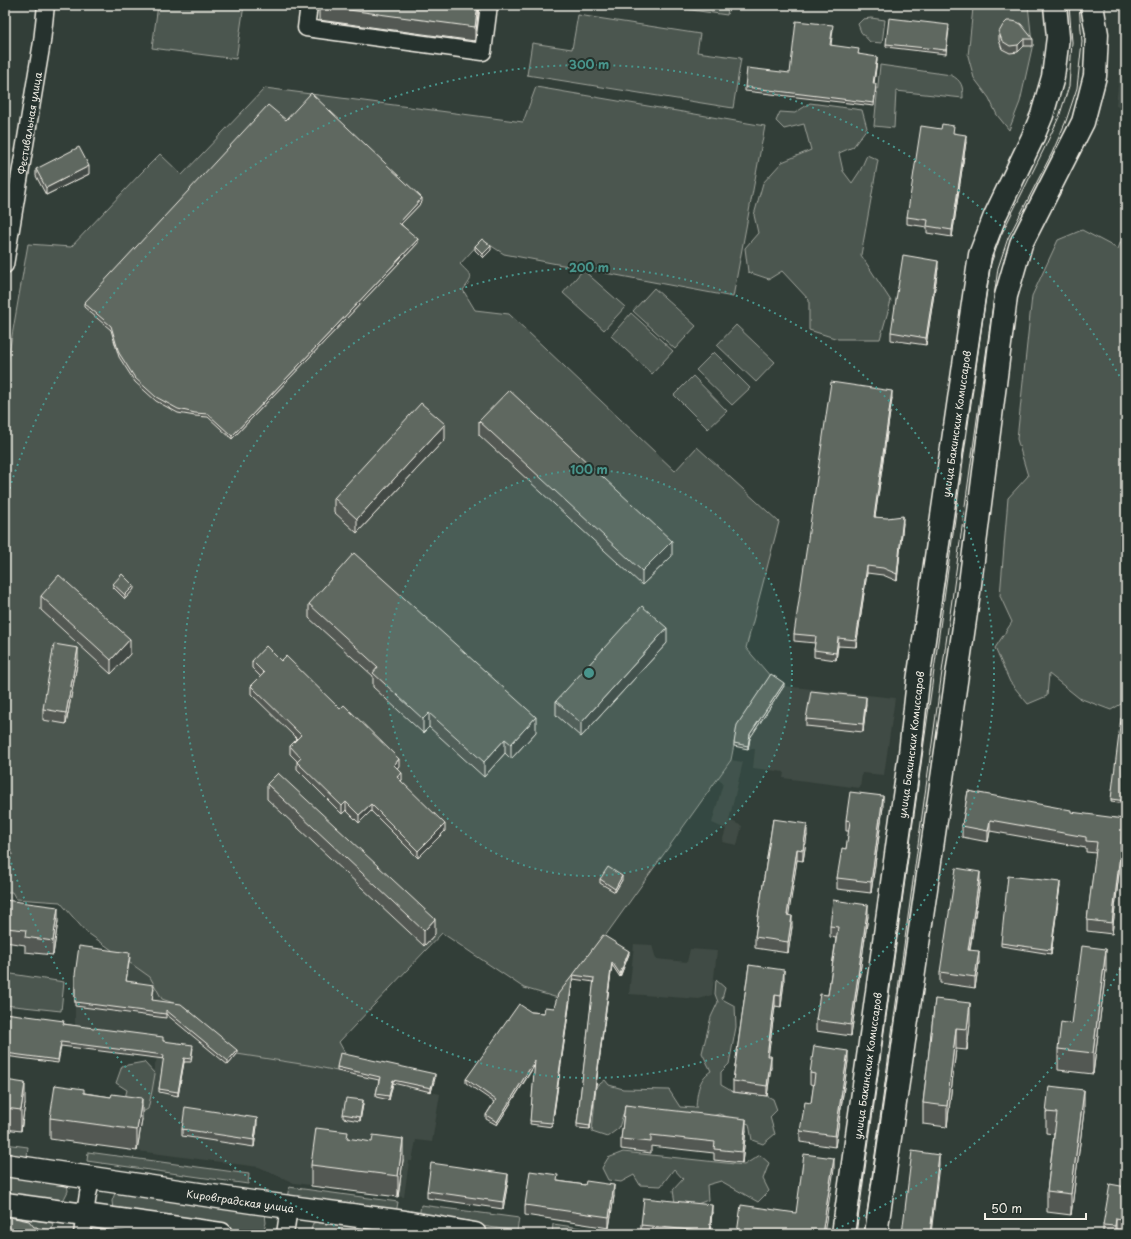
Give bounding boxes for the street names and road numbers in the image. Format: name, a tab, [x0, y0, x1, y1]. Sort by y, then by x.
street label: Фестивальная улица	[13, 70, 45, 175]
street label: улица Бакинских Комиссаров	[937, 349, 974, 498]
street label: улица Бакинских Комиссаров	[894, 670, 927, 819]
street label: улица Бакинских Комиссаров	[849, 991, 884, 1140]
street label: Кировградская улица	[186, 1185, 296, 1215]

